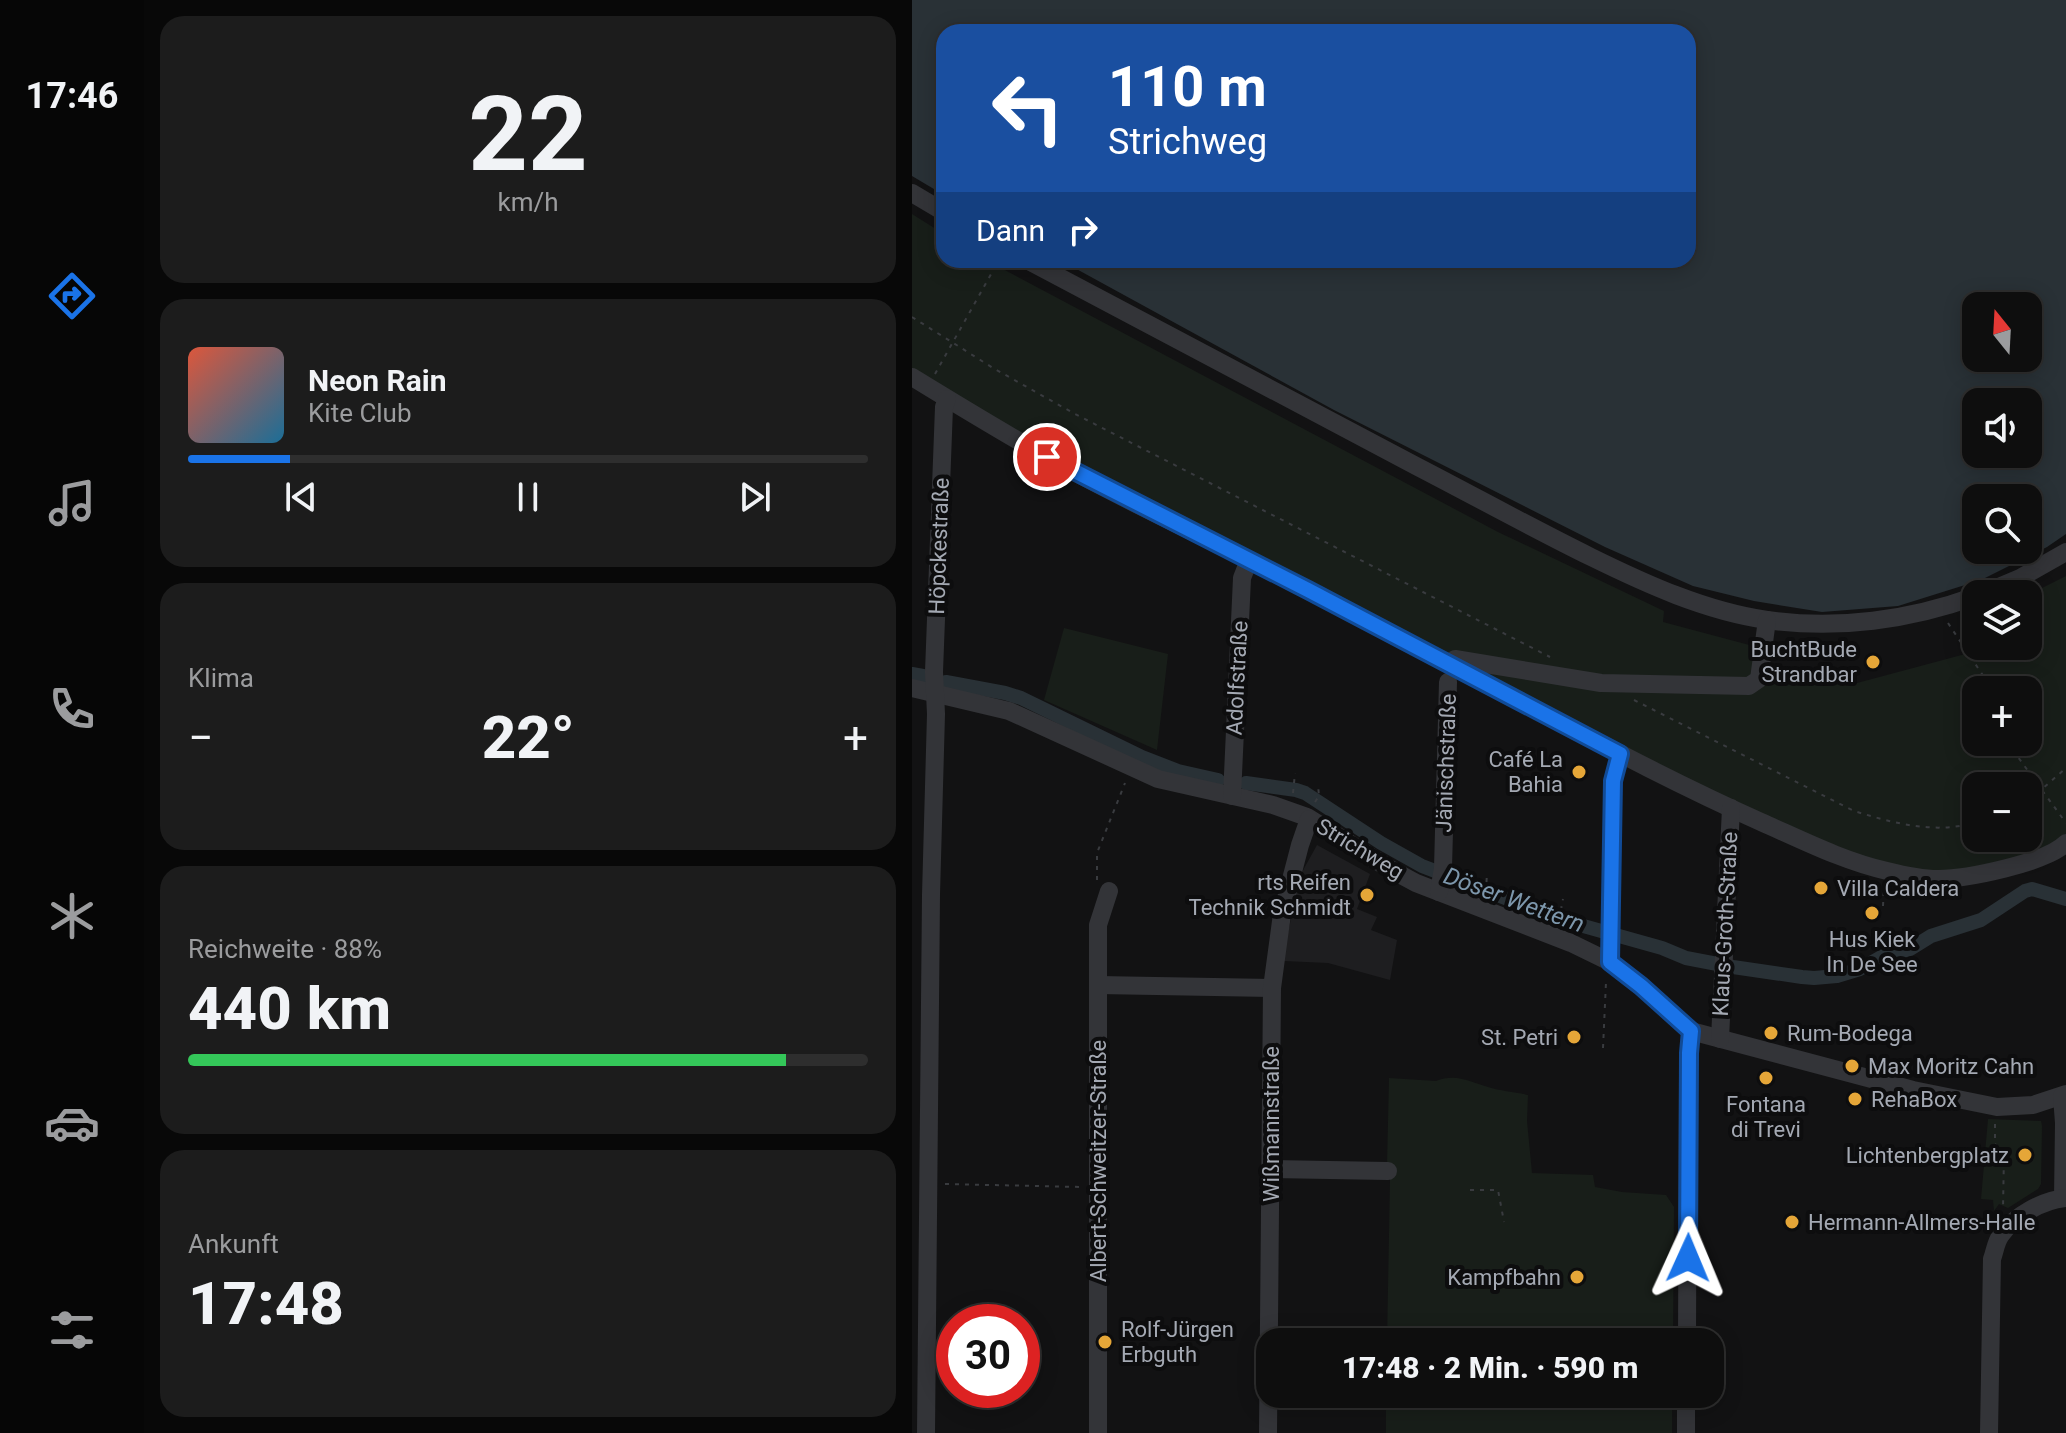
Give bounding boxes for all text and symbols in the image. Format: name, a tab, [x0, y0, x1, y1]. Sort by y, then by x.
text: 110 m	[1108, 54, 1267, 120]
icon: left	[976, 56, 1080, 160]
text: 22	[468, 74, 588, 195]
text: 17:46	[26, 75, 118, 117]
text: Strichweg	[1108, 121, 1267, 163]
text: km/h	[497, 187, 559, 217]
icon: right	[1061, 208, 1105, 252]
text: Dann	[976, 213, 1045, 248]
icon: directions	[44, 268, 100, 324]
north arrow	[1962, 292, 2042, 372]
map controls	[1962, 292, 2042, 852]
text: Neon Rain	[308, 363, 447, 398]
button: sound	[1962, 388, 2042, 468]
text: Kite Club	[308, 398, 412, 428]
pin	[1013, 423, 1081, 491]
icon: arrive	[1025, 435, 1069, 479]
icon: music	[44, 475, 100, 531]
icon: previous	[279, 475, 323, 519]
icon: pause	[506, 475, 550, 519]
icon: next	[733, 475, 777, 519]
street label: Höpckestraße	[924, 477, 954, 615]
button: search	[1962, 484, 2042, 564]
button: layers	[1962, 580, 2042, 660]
street label: Adolfstraße	[1222, 620, 1252, 736]
place label: BuchtBude Strandbar	[1750, 637, 1858, 687]
marker: BuchtBude Strandbar	[1864, 653, 1882, 671]
text: Klima	[188, 663, 254, 693]
button: +	[1962, 676, 2042, 756]
icon: phone	[44, 681, 100, 737]
street label: Jänischstraße	[1431, 693, 1461, 833]
text: 22°	[482, 702, 575, 773]
text: −	[188, 712, 213, 764]
text: +	[843, 712, 868, 764]
place label: Café La Bahia	[1488, 747, 1563, 797]
marker: Café La Bahia	[1570, 763, 1588, 781]
button: −	[1962, 772, 2042, 852]
street label: Strichweg	[1312, 813, 1408, 885]
street label: Klaus-Groth-Straße	[1708, 831, 1742, 1017]
water label: Döser Wettern	[1440, 862, 1588, 938]
place label: rts Reifen Technik Schmidt	[1189, 870, 1351, 920]
place label: Villa Caldera	[1837, 876, 1959, 901]
marker: Villa Caldera	[1812, 879, 1830, 897]
marker: rts Reifen Technik Schmidt	[1358, 886, 1376, 904]
icon: climate	[44, 888, 100, 944]
marker: Hus Kiek In De See	[1863, 904, 1881, 922]
place label: Hus Kiek In De See	[1826, 927, 1918, 977]
text: Reichweite · 88%	[188, 934, 382, 964]
text: 440 km	[188, 973, 391, 1044]
place label: Rum-Bodega	[1787, 1021, 1913, 1046]
marker: Rum-Bodega	[1762, 1024, 1780, 1042]
place label: St. Petri	[1481, 1025, 1558, 1050]
marker: St. Petri	[1565, 1028, 1583, 1046]
street label: Albert-Schweitzer-Straße	[1086, 1040, 1111, 1282]
street label: Wißmannstraße	[1259, 1046, 1284, 1202]
place label: Max Moritz Cahn	[1868, 1054, 2034, 1079]
marker: Max Moritz Cahn	[1843, 1057, 1861, 1075]
marker: Fontana di Trevi	[1757, 1069, 1775, 1087]
place label: RehaBox	[1871, 1087, 1957, 1112]
marker: RehaBox	[1846, 1090, 1864, 1108]
place label: Fontana di Trevi	[1726, 1092, 1806, 1142]
icon: car	[44, 1095, 100, 1151]
place label: Lichtenbergplatz	[1846, 1143, 2009, 1168]
marker: Lichtenbergplatz	[2016, 1146, 2034, 1164]
place label: Hermann-Allmers-Halle	[1808, 1210, 2035, 1235]
marker: Hermann-Allmers-Halle	[1783, 1213, 1801, 1231]
position arrow	[1646, 1216, 1730, 1300]
text: Ankunft	[188, 1229, 279, 1259]
place label: Kampfbahn	[1447, 1265, 1561, 1290]
text: 17:48	[188, 1268, 344, 1339]
marker: Kampfbahn	[1568, 1268, 1586, 1286]
icon: filters	[44, 1302, 100, 1358]
speed limit sign: 30	[936, 1304, 1040, 1408]
place label: Rolf-Jürgen Erbguth	[1121, 1317, 1234, 1367]
marker: Rolf-Jürgen Erbguth	[1096, 1333, 1114, 1351]
text: 17:48 · 2 Min. · 590 m	[1342, 1350, 1638, 1385]

